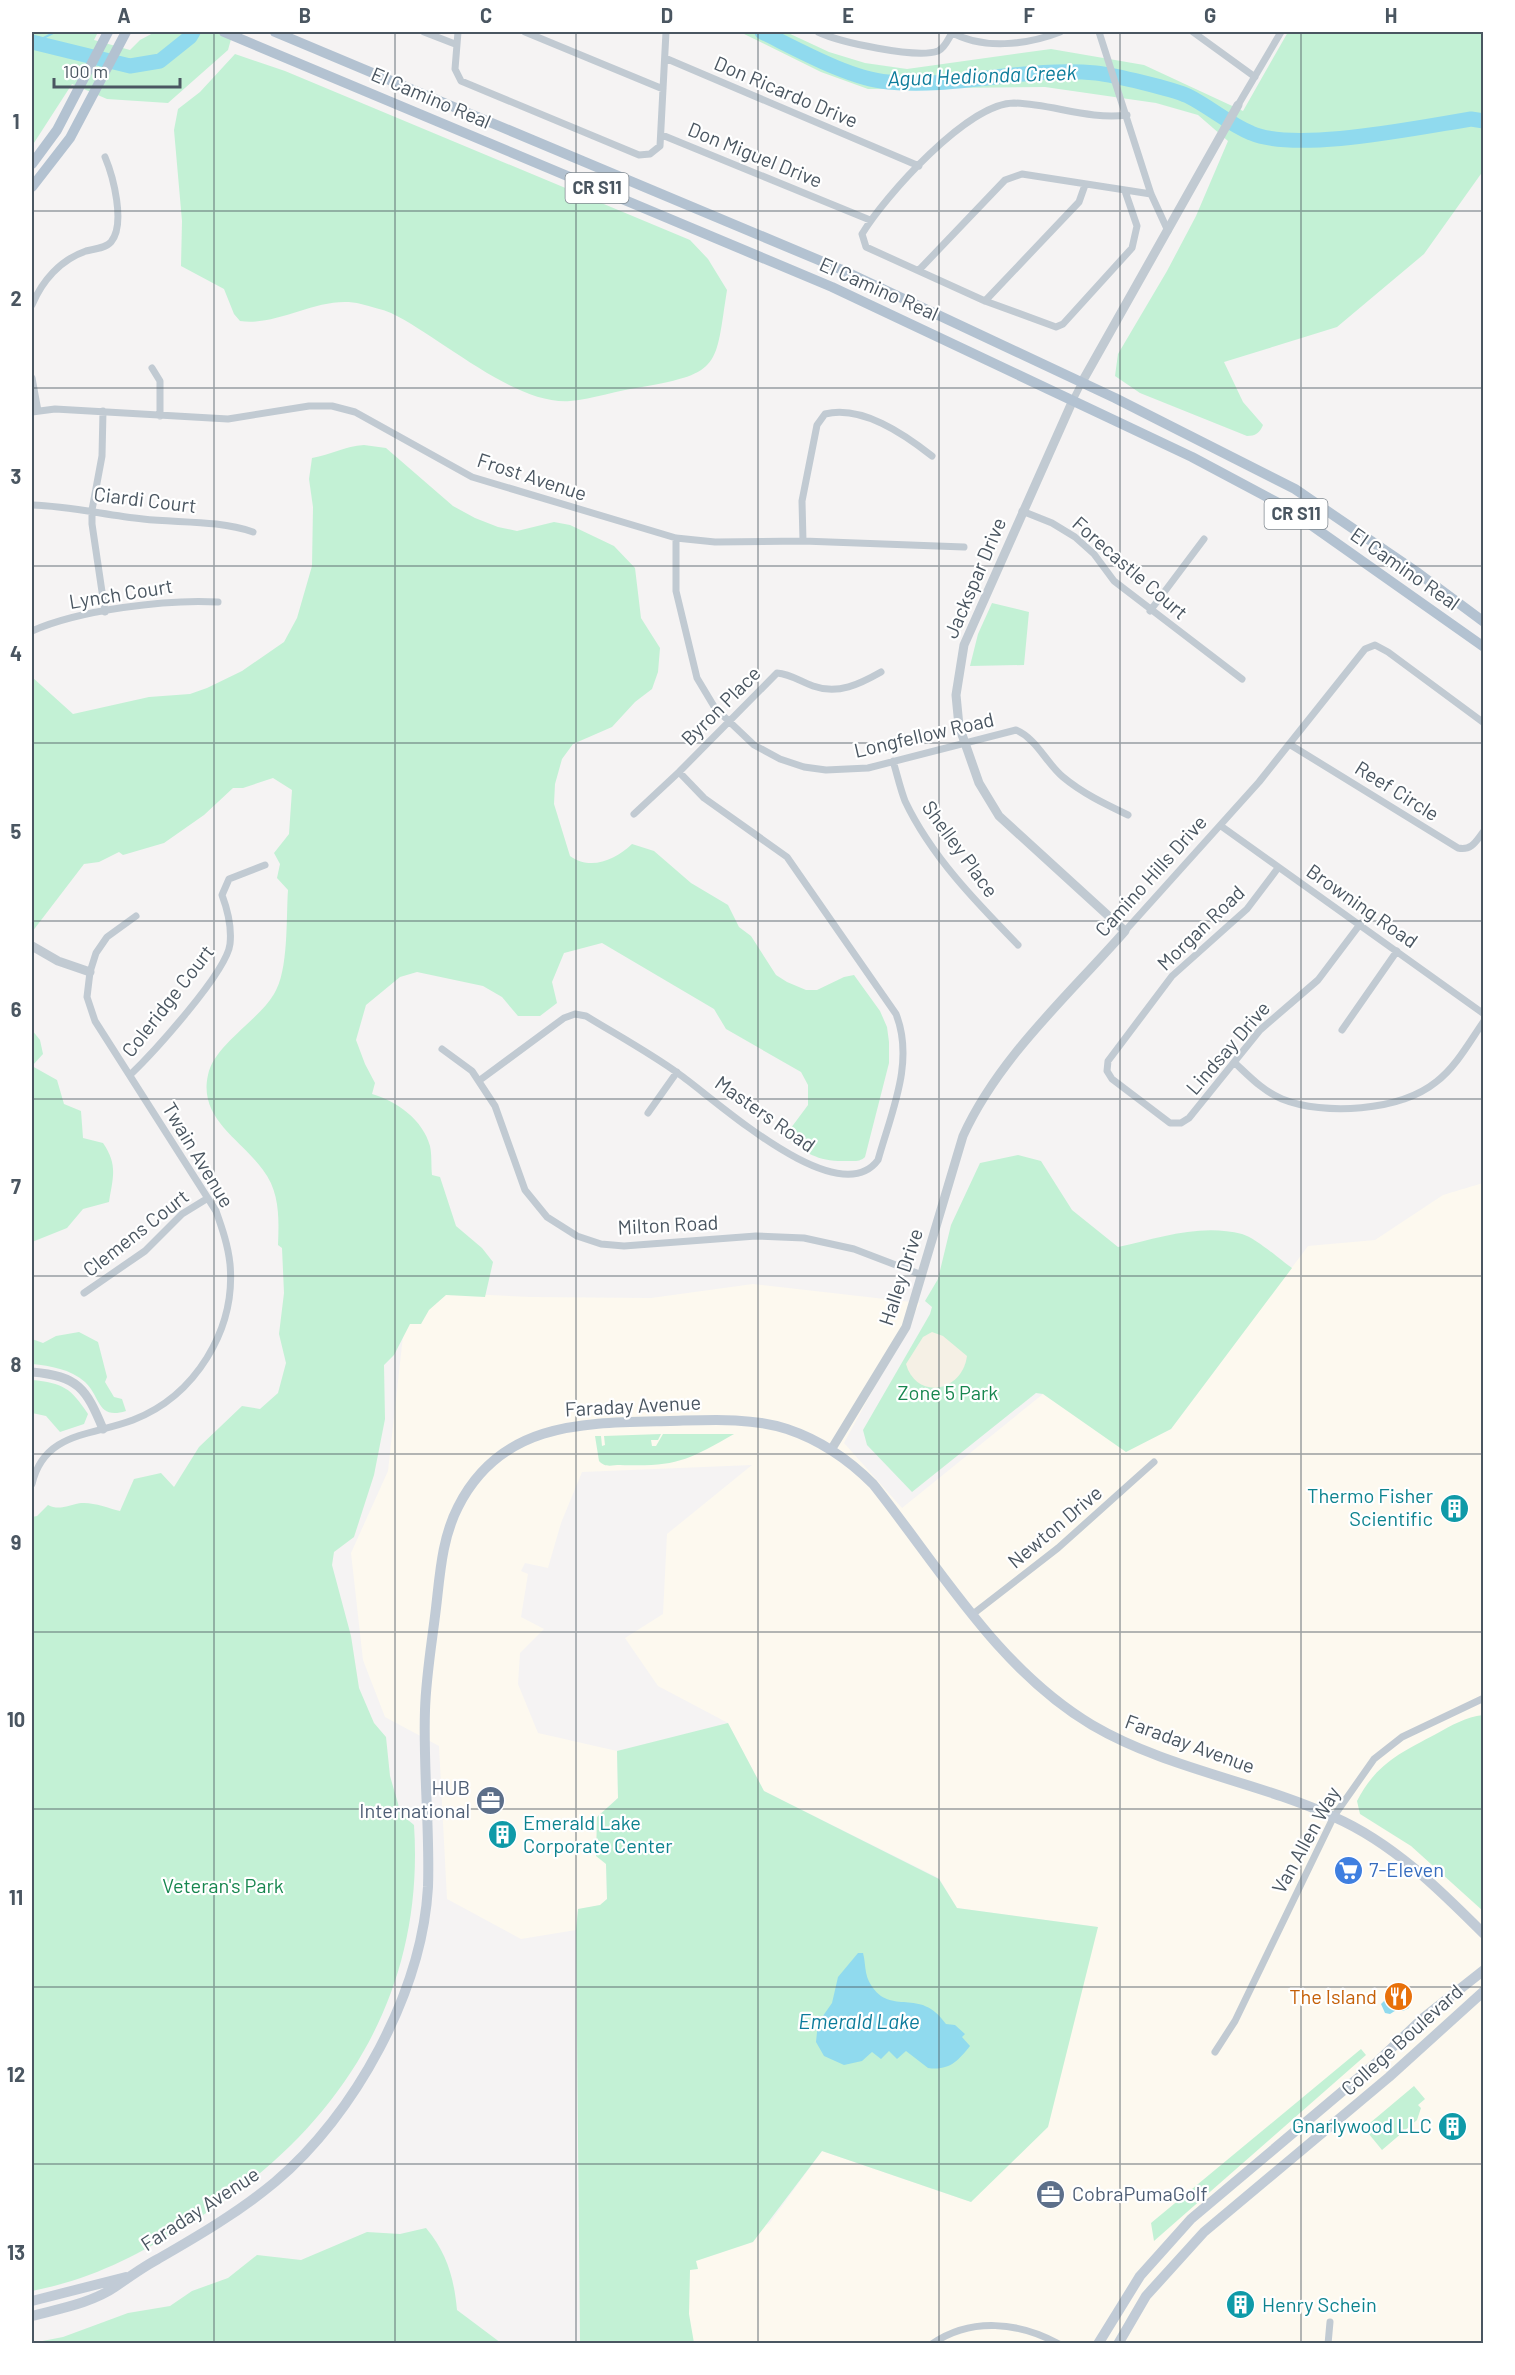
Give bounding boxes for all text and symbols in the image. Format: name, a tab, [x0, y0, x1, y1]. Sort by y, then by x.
text: A	[117, 3, 131, 27]
text: B	[299, 3, 311, 27]
text: C	[480, 3, 492, 27]
text: D	[661, 3, 673, 27]
text: E	[842, 3, 854, 27]
text: F	[1023, 3, 1035, 27]
text: G	[1204, 3, 1216, 27]
text: H	[1385, 3, 1397, 27]
street label: Don Ricardo Drive	[711, 50, 862, 132]
scale bar	[54, 51, 180, 89]
water label: Agua Hedionda Creek	[887, 59, 1078, 90]
text: 100 m	[63, 60, 108, 82]
street label: El Camino Real	[368, 61, 495, 133]
text: 1	[12, 109, 20, 133]
street label: Don Miguel Drive	[685, 116, 826, 192]
road number: CR S11	[566, 173, 628, 203]
street label: El Camino Real	[816, 251, 943, 325]
text: 2	[10, 286, 22, 310]
street label: Frost Avenue	[475, 447, 590, 505]
text: 3	[11, 464, 21, 488]
street label: Ciardi Court	[92, 481, 198, 517]
road number: CR S11	[1264, 499, 1328, 529]
street label: Forecastle Court	[1068, 511, 1193, 624]
street label: Jackspar Drive	[938, 514, 1010, 642]
street label: El Camino Real	[1346, 522, 1465, 615]
street label: Lynch Court	[67, 573, 174, 613]
text: 4	[10, 641, 22, 665]
street label: Byron Place	[676, 661, 765, 750]
street label: Longfellow Road	[851, 706, 996, 762]
street label: Reef Circle	[1351, 755, 1444, 825]
street label: Shelley Place	[918, 795, 1004, 901]
street label: Camino Hills Drive	[1089, 810, 1211, 941]
text: 5	[11, 819, 22, 843]
street label: Browning Road	[1302, 858, 1423, 952]
street label: Morgan Road	[1152, 880, 1249, 975]
street label: Coleridge Court	[116, 940, 218, 1061]
street label: Lindsay Drive	[1180, 996, 1274, 1099]
text: 6	[11, 997, 22, 1021]
street label: Masters Road	[711, 1070, 820, 1157]
street label: Twain Avenue	[158, 1097, 240, 1211]
text: 7	[11, 1174, 21, 1198]
street label: Clemens Court	[78, 1184, 193, 1281]
street label: Milton Road	[617, 1209, 719, 1239]
street label: Halley Drive	[873, 1225, 927, 1328]
text: 8	[11, 1352, 22, 1376]
park label: Zone 5 Park	[898, 1380, 998, 1404]
street label: Faraday Avenue	[564, 1389, 702, 1421]
street label: Newton Drive	[1002, 1480, 1106, 1573]
place label: Thermo Fisher Scientific	[1307, 1483, 1433, 1530]
building icon: Thermo Fisher Scientific	[1438, 1492, 1470, 1524]
text: 9	[11, 1530, 21, 1554]
text: 10	[7, 1707, 25, 1731]
street label: Faraday Avenue	[1122, 1708, 1258, 1778]
place label: HUB International	[359, 1775, 470, 1822]
street label: Van Allen Way	[1266, 1782, 1344, 1897]
office icon: HUB International	[475, 1784, 507, 1816]
place label: Emerald Lake Corporate Center	[523, 1810, 673, 1857]
building icon: Emerald Lake Corporate Center	[486, 1819, 518, 1851]
supermarket icon: 7-Eleven	[1332, 1854, 1364, 1886]
place label: 7-Eleven	[1369, 1857, 1444, 1881]
park label: Veteran's Park	[162, 1873, 284, 1897]
text: 11	[9, 1885, 23, 1909]
street label: College Boulevard	[1336, 1978, 1467, 2100]
restaurant icon: The Island	[1382, 1981, 1414, 2013]
place label: The Island	[1289, 1984, 1377, 2008]
water label: Emerald Lake	[798, 2008, 920, 2033]
text: 12	[7, 2062, 25, 2086]
building icon: Gnarlywood LLC	[1437, 2110, 1469, 2142]
place label: Gnarlywood LLC	[1292, 2113, 1432, 2137]
street label: Faraday Avenue	[136, 2161, 263, 2255]
office icon: CobraPumaGolf	[1035, 2178, 1067, 2210]
place label: CobraPumaGolf	[1072, 2181, 1208, 2205]
text: 13	[7, 2240, 25, 2264]
building icon: Henry Schein	[1225, 2289, 1257, 2321]
place label: Henry Schein	[1262, 2292, 1377, 2316]

